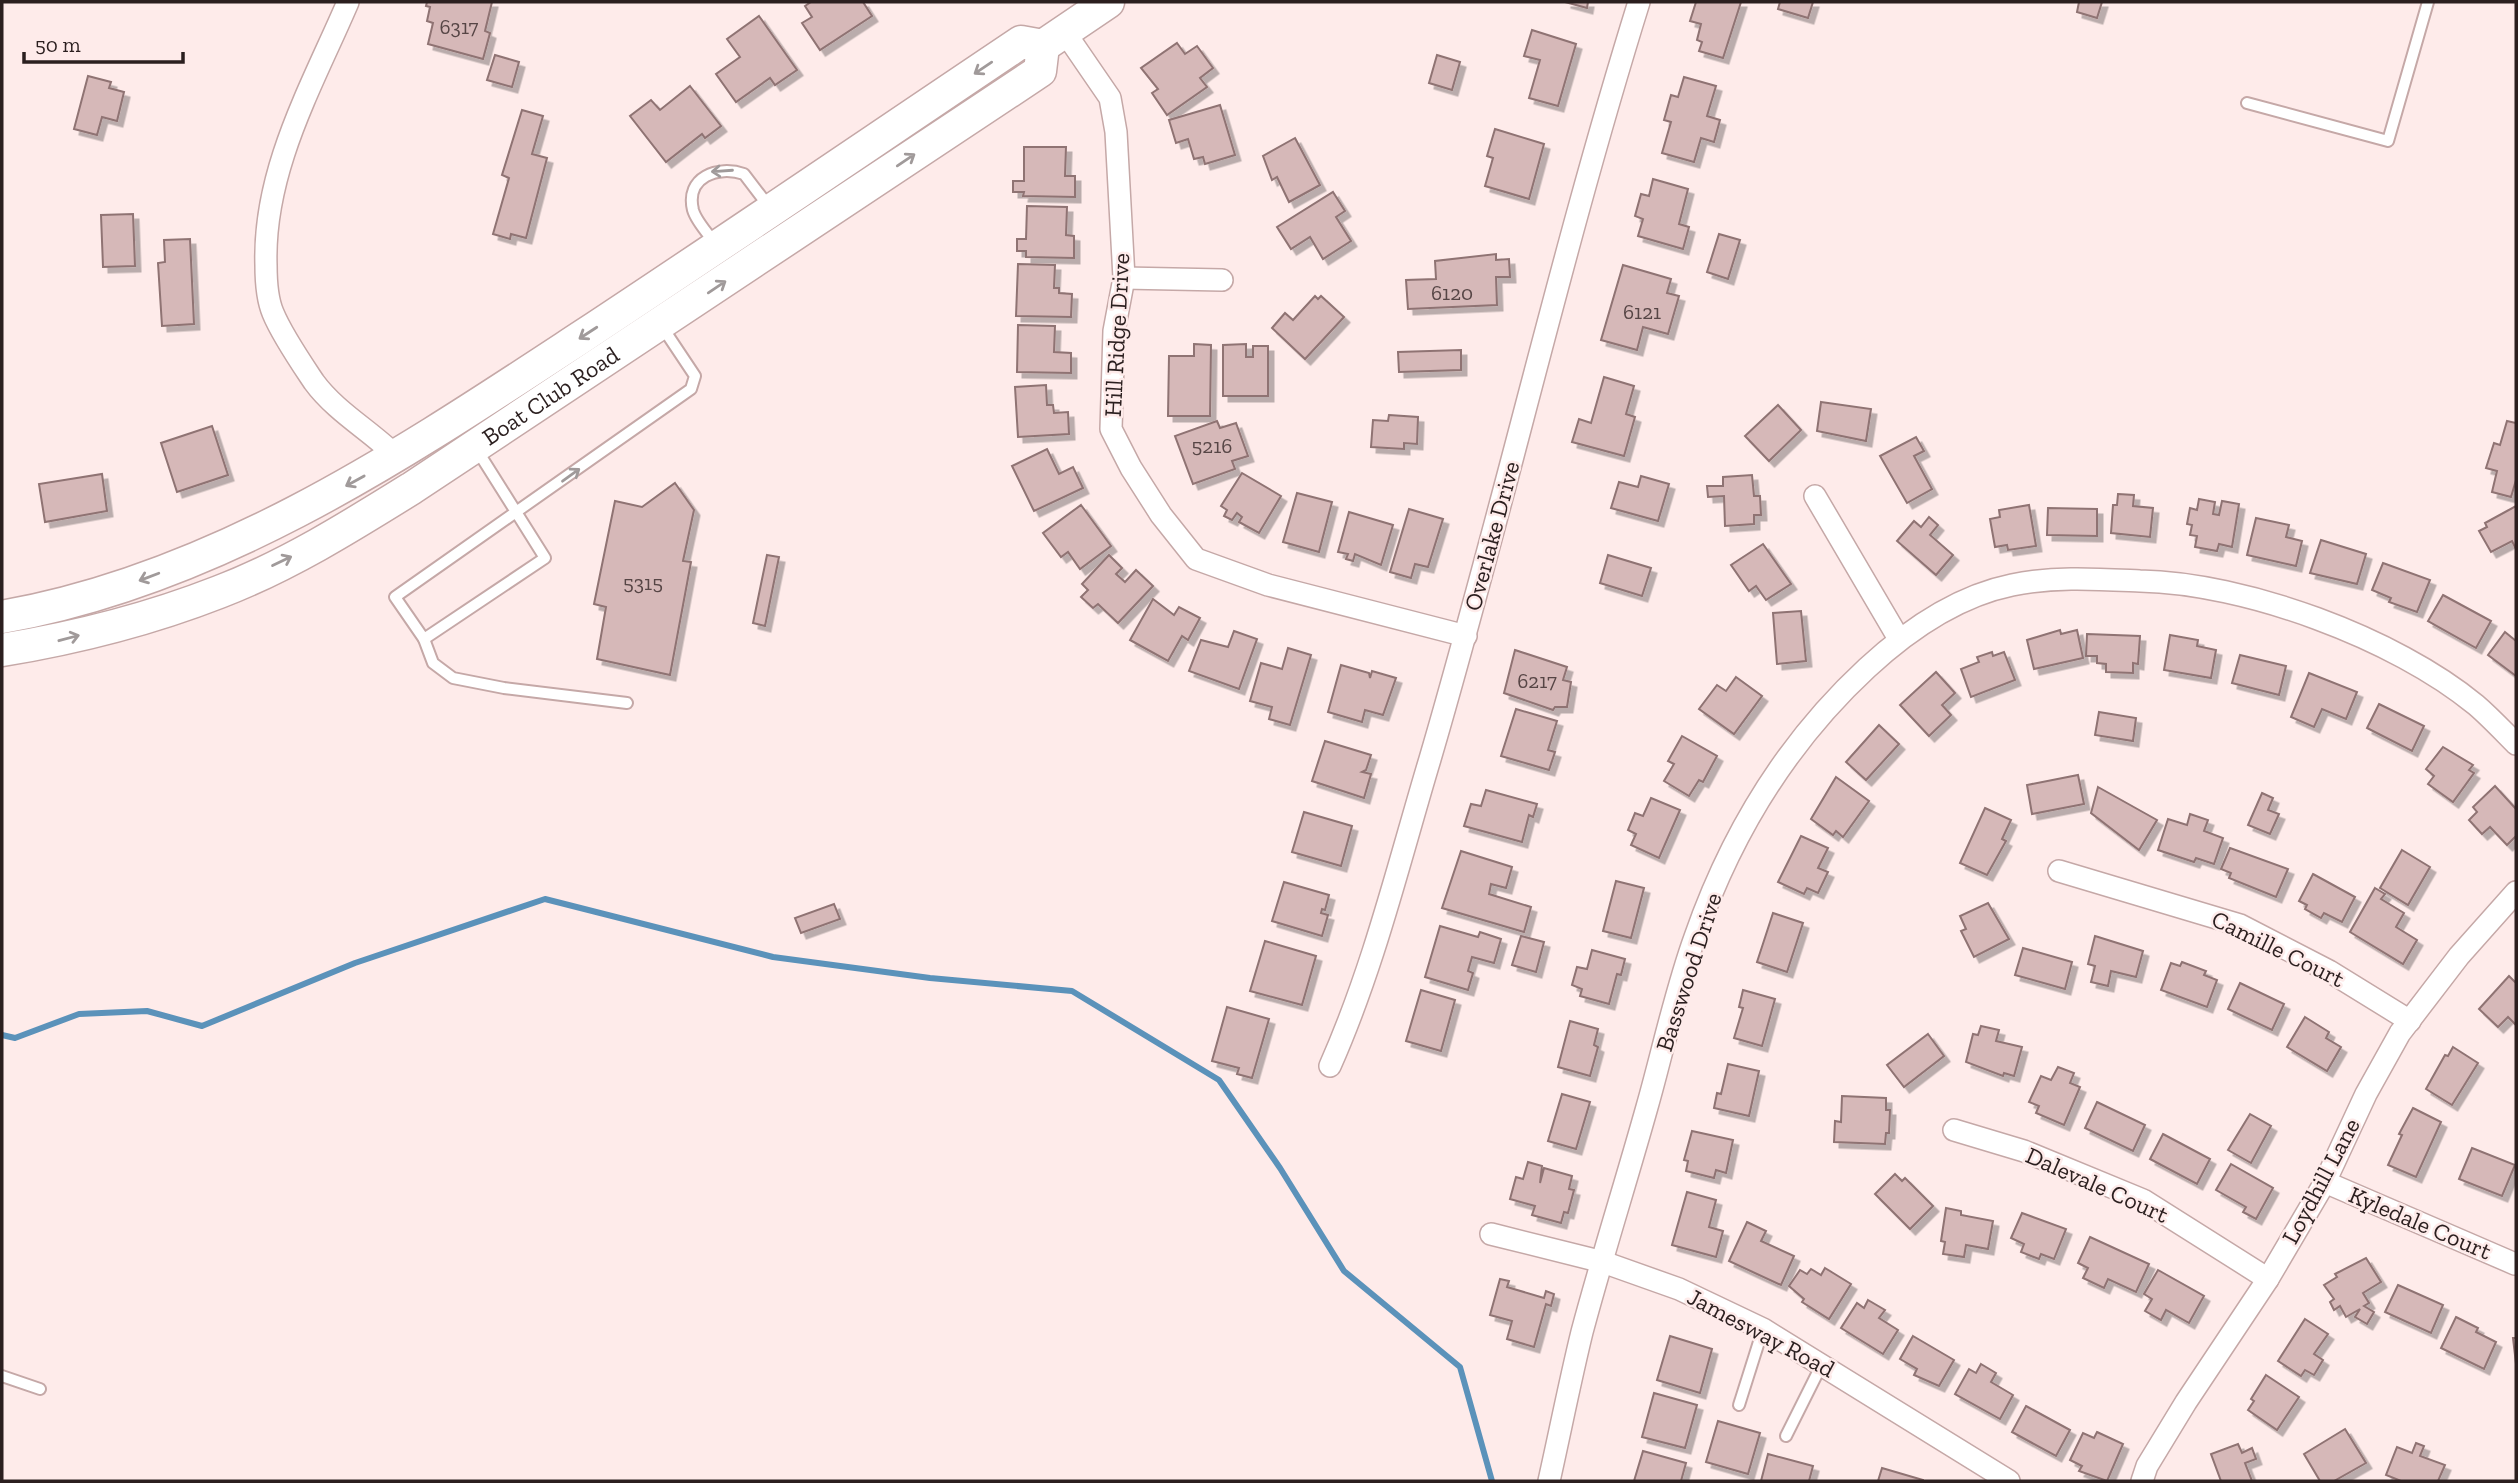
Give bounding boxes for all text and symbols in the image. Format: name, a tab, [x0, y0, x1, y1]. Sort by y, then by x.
house number: 6317	[439, 14, 479, 39]
scale bar	[24, 21, 184, 65]
text: 50 m	[35, 32, 81, 57]
one-way arrow	[974, 61, 993, 75]
one-way arrow	[896, 153, 916, 167]
one-way arrow	[711, 165, 734, 178]
street label: Hill Ridge Drive	[1098, 252, 1135, 418]
one-way arrow	[707, 279, 726, 294]
house number: 6120	[1431, 280, 1473, 305]
house number: 6121	[1623, 299, 1661, 324]
one-way arrow	[579, 325, 598, 340]
street label: Boat Club Road	[477, 340, 624, 451]
house number: 5216	[1192, 433, 1232, 458]
street label: Overlake Drive	[1458, 458, 1525, 614]
one-way arrow	[561, 468, 580, 482]
one-way arrow	[345, 474, 365, 488]
one-way arrow	[271, 554, 292, 568]
house number: 5315	[623, 570, 663, 595]
one-way arrow	[138, 571, 160, 584]
one-way arrow	[57, 631, 80, 644]
house number: 6217	[1517, 668, 1557, 693]
street label: Basswood Drive	[1649, 889, 1728, 1055]
street label: Camille Court	[2207, 904, 2350, 993]
street label: Loydhill Lane	[2275, 1113, 2366, 1249]
street label: Dalevale Court	[2022, 1140, 2173, 1229]
street label: Kyledale Court	[2345, 1179, 2496, 1266]
street label: Jamesway Road	[1683, 1282, 1840, 1384]

